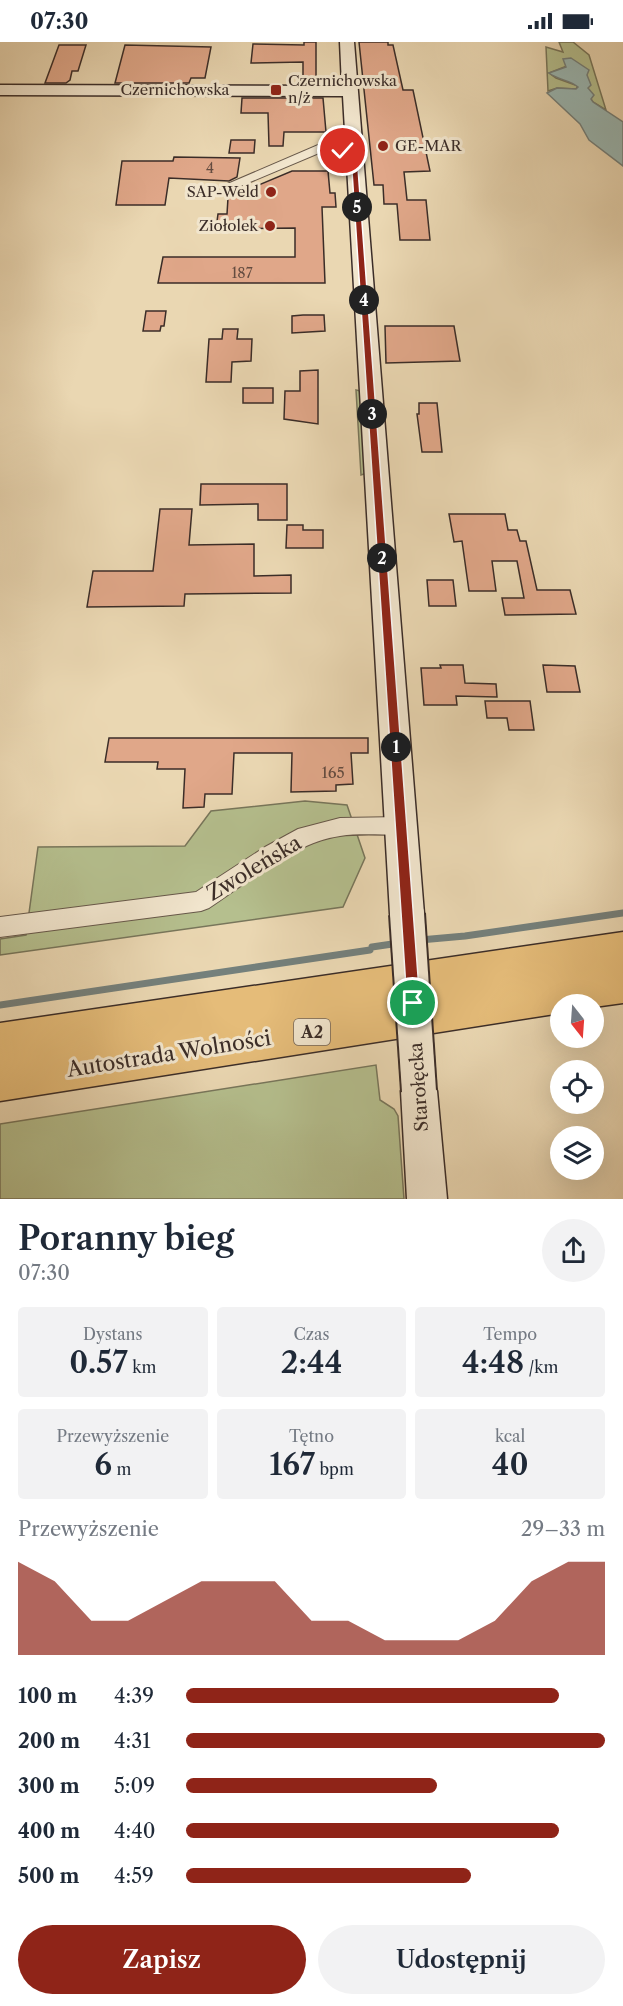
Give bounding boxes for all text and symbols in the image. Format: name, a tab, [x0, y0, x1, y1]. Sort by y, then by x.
text: 07:30	[30, 8, 88, 35]
place label: Czernichowska n/ż	[288, 71, 397, 107]
street label: Czernichowska	[121, 80, 230, 99]
marker: Czernichowska n/ż	[269, 83, 283, 97]
pin	[317, 125, 368, 176]
icon: check	[326, 134, 359, 167]
place label: GE-MAR	[395, 136, 462, 155]
marker: GE-MAR	[376, 139, 390, 153]
house number: 4	[206, 159, 214, 177]
place label: SAP-Weld	[187, 182, 259, 201]
marker: SAP-Weld	[264, 185, 278, 199]
pin: 5	[342, 192, 372, 222]
text: 5	[353, 197, 361, 217]
place label: Ziołolek	[199, 216, 259, 235]
marker: Ziołolek	[263, 219, 277, 233]
house number: 187	[231, 264, 253, 282]
pin: 4	[349, 285, 379, 315]
text: 4	[359, 290, 369, 310]
pin: 3	[357, 399, 387, 429]
text: 3	[367, 404, 377, 424]
pin: 2	[367, 543, 397, 573]
text: 2	[377, 548, 387, 568]
pin: 1	[381, 732, 411, 762]
text: 1	[392, 737, 400, 757]
house number: 165	[321, 763, 345, 782]
street label: Zwoleńska	[202, 829, 306, 906]
pin	[387, 977, 438, 1028]
icon: arrive	[396, 986, 429, 1019]
north arrow	[550, 994, 604, 1048]
map controls	[550, 994, 604, 1180]
road number: A2	[294, 1019, 330, 1045]
street label: Autostrada Wolności	[64, 1025, 273, 1082]
street label: Starołęcka	[405, 1041, 433, 1132]
button: locate	[550, 1060, 604, 1114]
button: layers	[550, 1126, 604, 1180]
text: Poranny bieg	[18, 1218, 234, 1259]
button: share	[542, 1219, 605, 1282]
text: 07:30	[18, 1261, 70, 1285]
text: Dystans	[83, 1324, 143, 1344]
text: Czas	[293, 1324, 329, 1344]
text: Tempo	[483, 1324, 537, 1344]
text: 0.57	[69, 1344, 128, 1381]
text: 2:44	[281, 1344, 342, 1381]
text: 4:48	[462, 1344, 524, 1381]
text: km	[128, 1357, 156, 1377]
text: /km	[524, 1357, 558, 1377]
text: Przewyższenie	[56, 1426, 169, 1446]
text: Tętno	[289, 1426, 334, 1446]
text: kcal	[495, 1426, 525, 1446]
text: 6	[94, 1446, 112, 1483]
text: 167	[269, 1446, 315, 1483]
text: 40	[492, 1446, 529, 1483]
text: m	[112, 1459, 131, 1479]
text: bpm	[315, 1459, 354, 1479]
text: Przewyższenie	[18, 1517, 159, 1541]
text: 29–33 m	[521, 1517, 605, 1541]
text: 100 m	[18, 1684, 77, 1708]
text: 4:39	[114, 1684, 154, 1708]
text: 200 m	[18, 1729, 80, 1753]
text: 4:31	[114, 1729, 151, 1753]
text: 300 m	[18, 1774, 80, 1798]
text: 5:09	[114, 1774, 155, 1798]
text: 400 m	[18, 1819, 80, 1843]
text: 4:40	[114, 1819, 155, 1843]
text: 500 m	[18, 1864, 79, 1888]
text: 4:59	[114, 1864, 154, 1888]
button: Zapisz	[18, 1925, 306, 1994]
button: Udostępnij	[318, 1925, 605, 1994]

